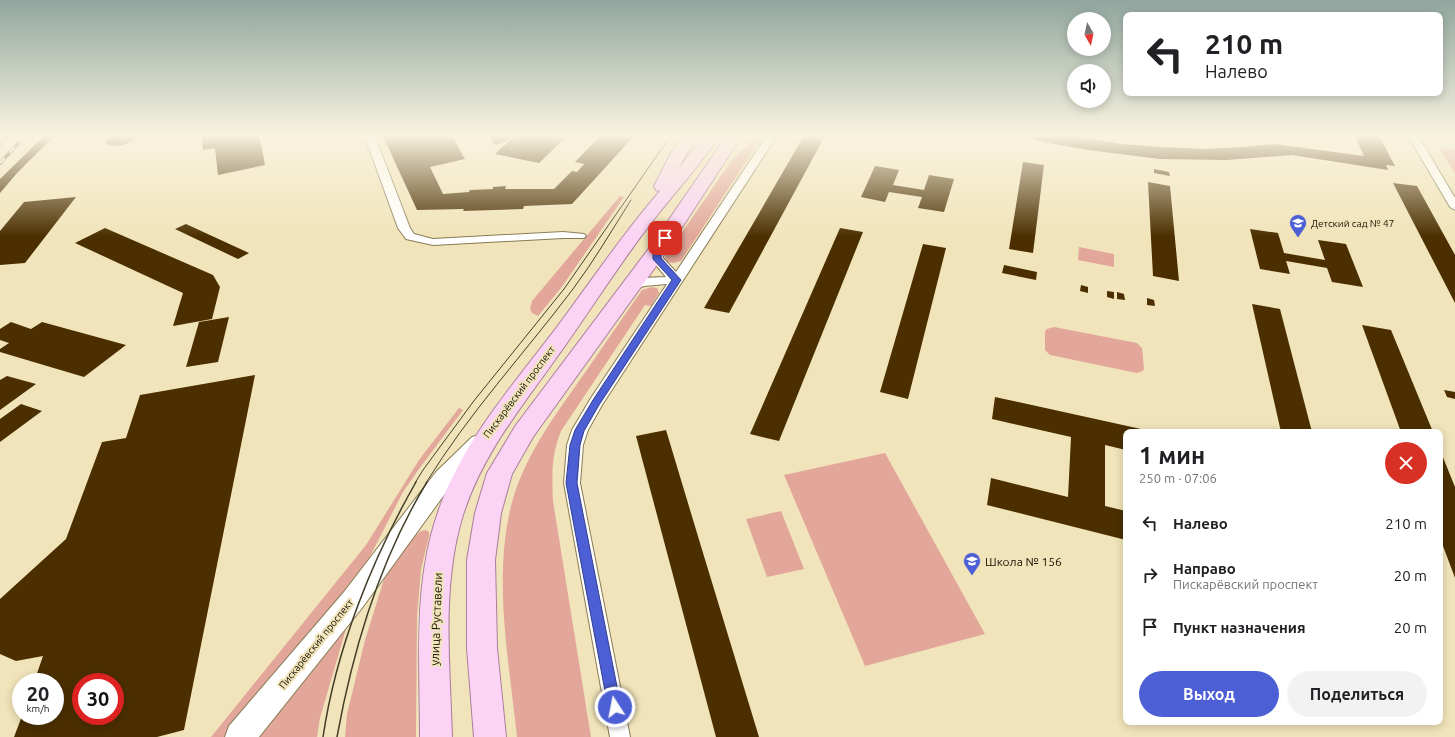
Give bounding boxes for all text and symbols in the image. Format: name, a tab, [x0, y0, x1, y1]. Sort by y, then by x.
north arrow	[1067, 12, 1111, 56]
map controls	[1067, 12, 1111, 108]
icon: left	[1139, 28, 1191, 80]
text: 210 m	[1205, 28, 1283, 59]
text: Налево	[1205, 61, 1268, 81]
button: sound	[1067, 64, 1111, 108]
school or university icon: Детский сад № 47	[1288, 213, 1308, 238]
place label: Детский сад № 47	[1311, 218, 1394, 229]
pin	[648, 221, 682, 255]
icon: arrive	[654, 227, 676, 249]
street label: Пискарёвский проспект	[481, 344, 557, 440]
text: 1 мин	[1139, 442, 1205, 469]
button: close	[1385, 442, 1427, 484]
text: 250 m · 07:06	[1139, 471, 1217, 485]
icon: left	[1139, 512, 1161, 534]
text: Налево	[1173, 515, 1228, 532]
text: 210 m	[1385, 515, 1427, 532]
school or university icon: Школа № 156	[962, 551, 982, 576]
place label: Школа № 156	[985, 555, 1062, 568]
text: Направо	[1173, 560, 1236, 577]
icon: right	[1139, 564, 1161, 586]
text: 20 m	[1394, 567, 1427, 584]
street label: улица Руставели	[428, 572, 444, 666]
text: Пискарёвский проспект	[1173, 577, 1318, 591]
street label: Пискарёвский проспект	[277, 597, 356, 691]
icon: arrive	[1139, 616, 1161, 638]
text: Пункт назначения	[1173, 619, 1306, 636]
text: 20 m	[1394, 619, 1427, 636]
button: Выход	[1139, 671, 1279, 717]
button: Поделиться	[1287, 671, 1427, 717]
speed limit sign: 30	[72, 673, 124, 725]
text: 20	[27, 682, 49, 705]
position arrow	[594, 686, 636, 728]
text: km/h	[26, 703, 50, 714]

